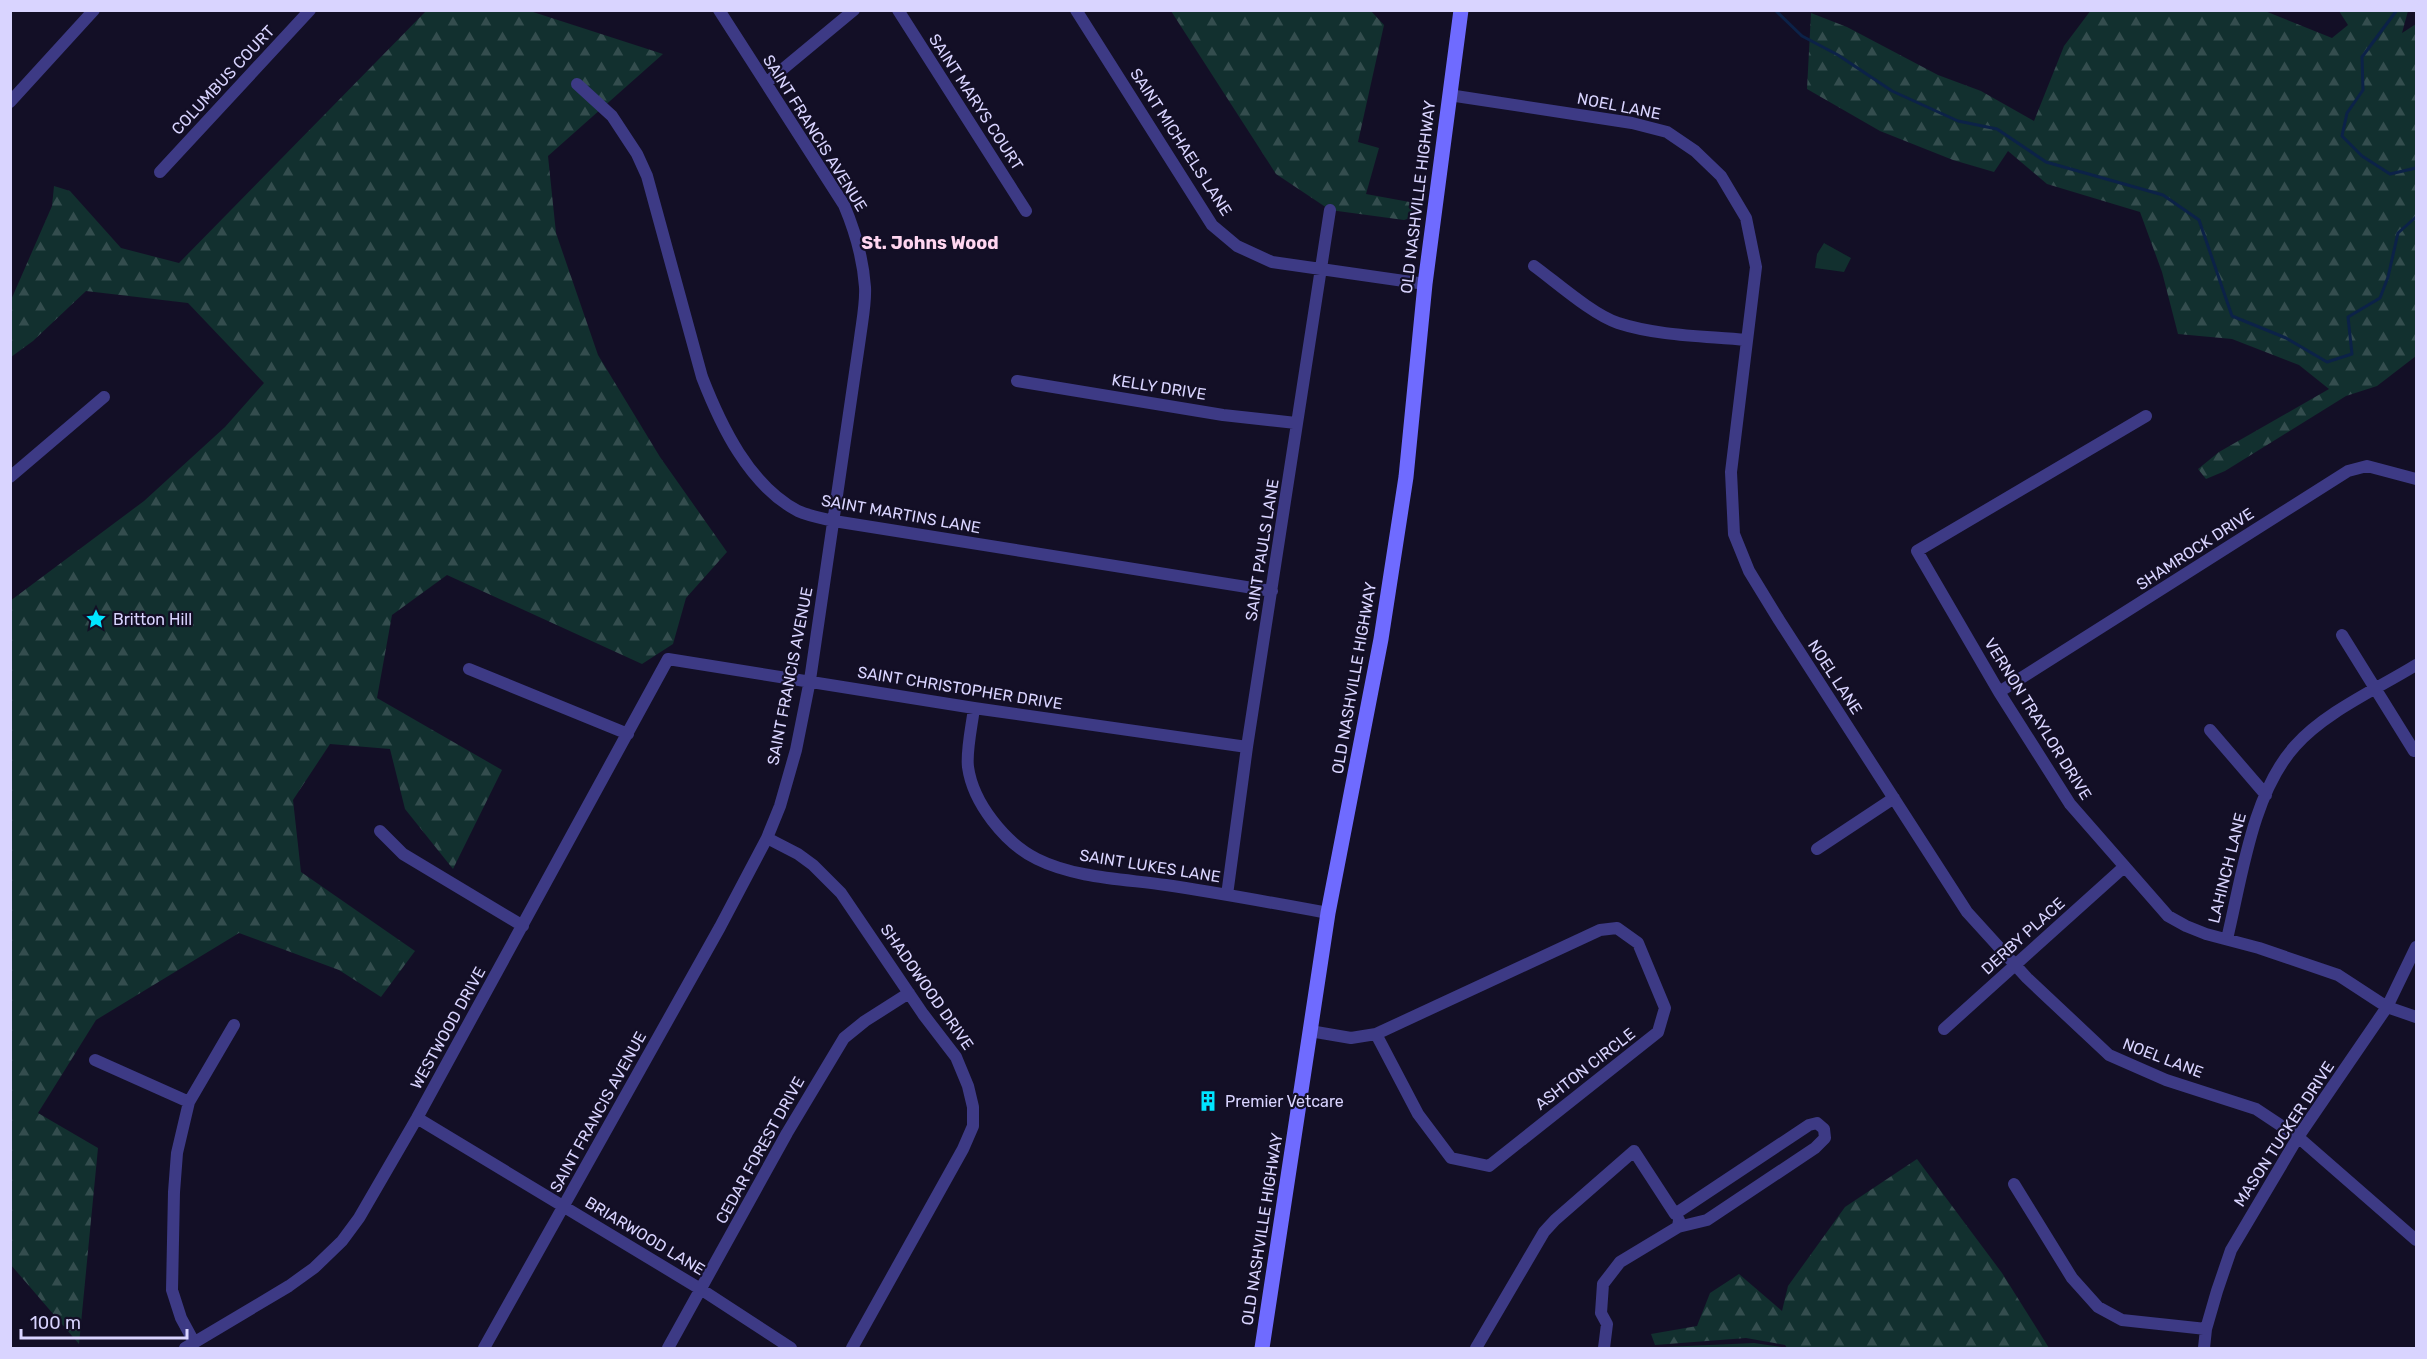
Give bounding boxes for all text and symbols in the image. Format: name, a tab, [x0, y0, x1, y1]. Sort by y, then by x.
street label: COLUMBUS COURT	[168, 22, 278, 138]
street label: SAINT MARYS COURT	[925, 30, 1027, 174]
street label: SAINT FRANCIS AVENUE	[759, 51, 871, 215]
street label: SAINT MICHAELS LANE	[1126, 65, 1236, 219]
street label: NOEL LANE	[1576, 89, 1662, 123]
street label: OLD NASHVILLE HIGHWAY	[1397, 99, 1439, 295]
district label: St. Johns Wood	[861, 232, 999, 254]
street label: KELLY DRIVE	[1110, 370, 1208, 404]
street label: SAINT PAULS LANE	[1241, 478, 1283, 622]
street label: SAINT MARTINS LANE	[820, 491, 982, 537]
street label: SHAMROCK DRIVE	[2133, 504, 2257, 594]
street label: OLD NASHVILLE HIGHWAY	[1328, 580, 1380, 776]
street label: SAINT FRANCIS AVENUE	[763, 585, 817, 767]
place icon: Britton Hill	[84, 607, 108, 631]
place label: Britton Hill	[113, 610, 192, 629]
street label: VERNON TRAYLOR DRIVE	[1980, 635, 2096, 803]
street label: NOEL LANE	[1804, 636, 1866, 718]
street label: SAINT CHRISTOPHER DRIVE	[856, 662, 1064, 714]
street label: LAHINCH LANE	[2204, 811, 2250, 925]
street label: SAINT LUKES LANE	[1078, 845, 1222, 887]
street label: DERBY PLACE	[1977, 894, 2069, 978]
street label: SHADOWOOD DRIVE	[876, 920, 978, 1054]
street label: WESTWOOD DRIVE	[406, 964, 490, 1092]
street label: ASHTON CIRCLE	[1531, 1024, 1639, 1114]
street label: SAINT FRANCIS AVENUE	[546, 1028, 650, 1196]
street label: NOEL LANE	[2120, 1034, 2206, 1082]
street label: MASON TUCKER DRIVE	[2230, 1058, 2338, 1210]
street label: CEDAR FOREST DRIVE	[712, 1073, 808, 1227]
building icon: Premier Vetcare	[1196, 1089, 1220, 1113]
place label: Premier Vetcare	[1225, 1092, 1344, 1111]
street label: OLD NASHVILLE HIGHWAY	[1237, 1131, 1287, 1327]
street label: BRIARWOOD LANE	[582, 1193, 708, 1279]
scale bar	[21, 1302, 188, 1340]
text: 100 m	[30, 1312, 81, 1334]

